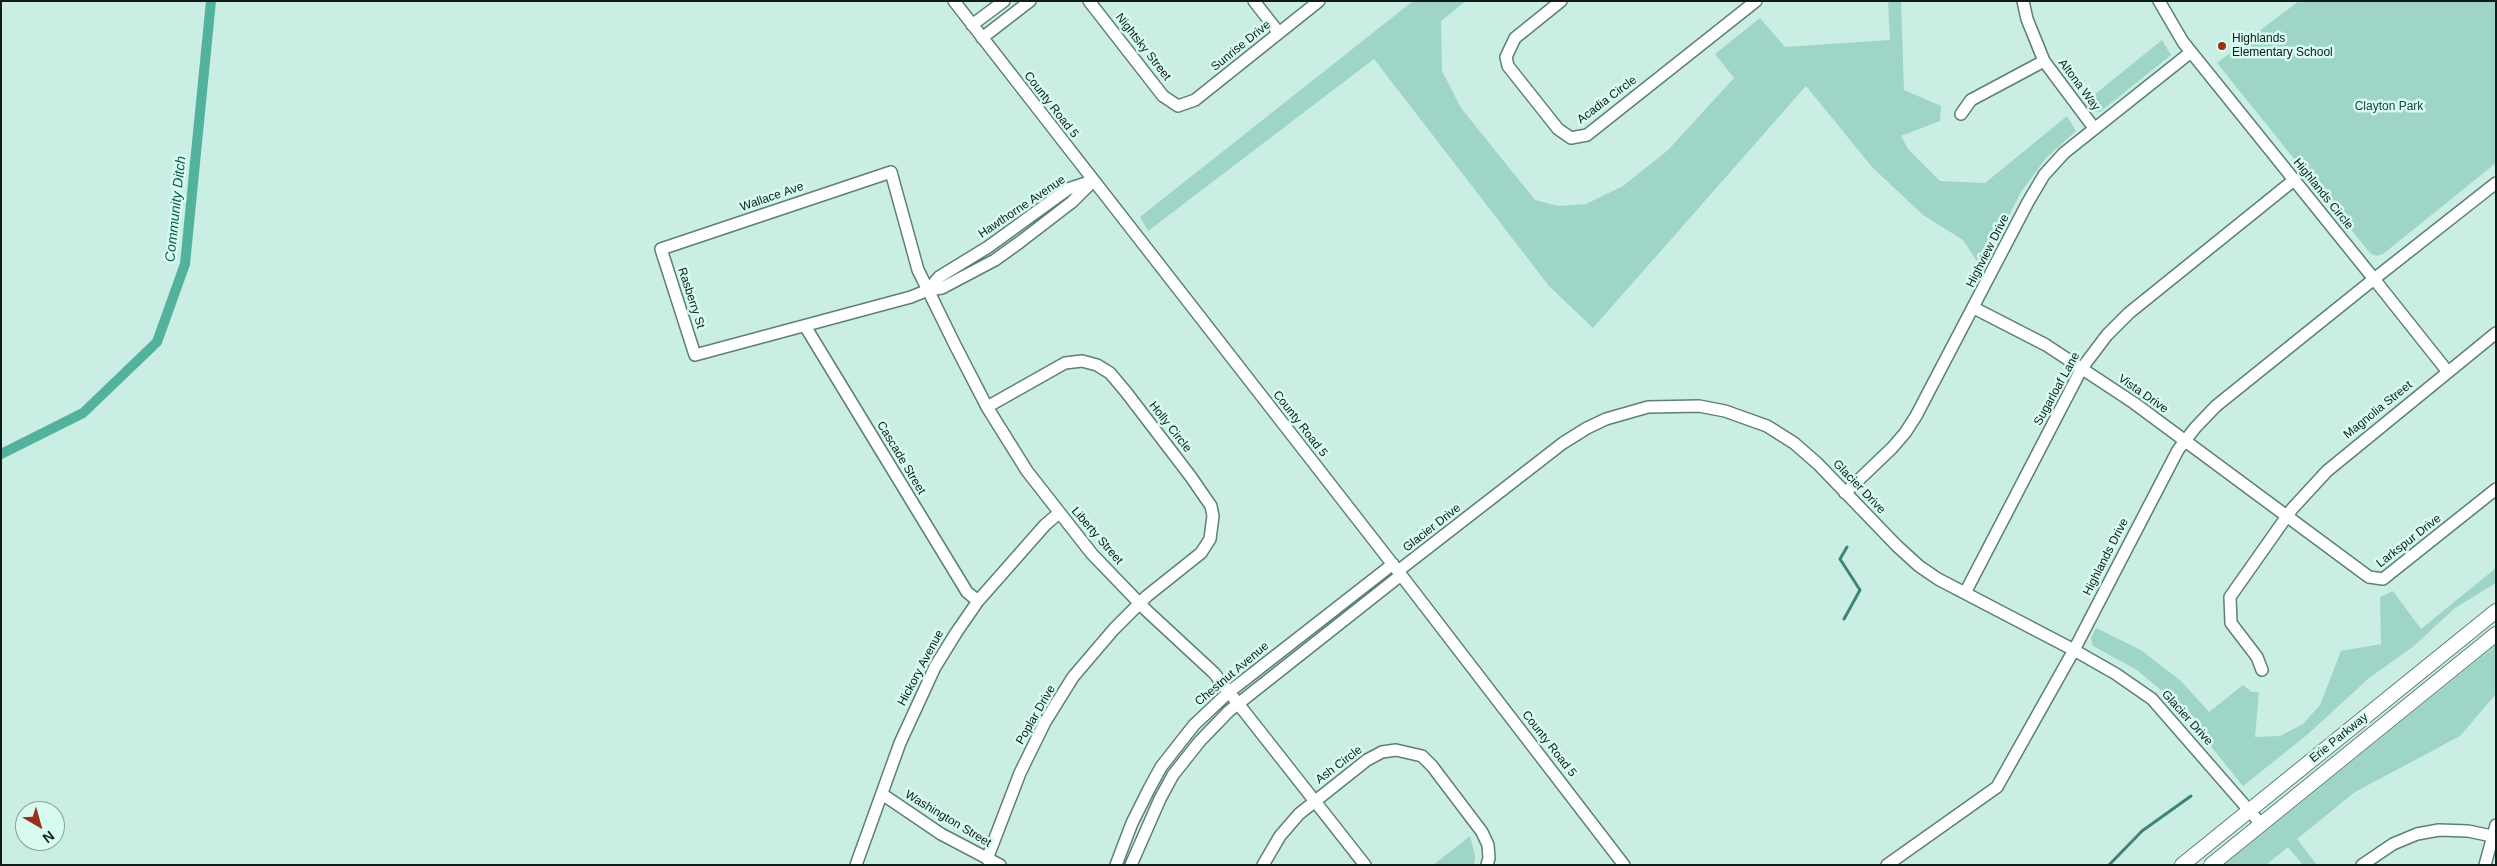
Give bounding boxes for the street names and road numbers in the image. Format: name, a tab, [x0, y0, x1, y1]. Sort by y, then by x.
street label: Nightsky Street	[1112, 11, 1174, 83]
street label: Sunrise Drive	[1208, 18, 1274, 74]
street label: Altona Way	[2055, 56, 2103, 114]
street label: County Road 5	[1021, 69, 1081, 141]
street label: Acadia Circle	[1574, 73, 1640, 127]
street label: Highlands Circle	[2290, 156, 2356, 232]
street label: Hawthorne Avenue	[976, 173, 1068, 241]
street label: Wallace Ave	[738, 179, 806, 215]
street label: Highview Drive	[1963, 212, 2013, 290]
street label: Rasberry St	[674, 266, 708, 330]
street label: Sugarloaf Lane	[2031, 350, 2083, 428]
street label: Vista Drive	[2115, 372, 2171, 416]
street label: Magnolia Street	[2341, 378, 2415, 442]
street label: County Road 5	[1270, 388, 1330, 460]
street label: Holly Circle	[1146, 399, 1194, 455]
street label: Cascade Street	[874, 419, 928, 497]
street label: Glacier Drive	[1830, 457, 1888, 517]
street label: Glacier Drive	[1400, 501, 1464, 555]
street label: Liberty Street	[1068, 504, 1126, 568]
street label: Larkspur Drive	[2374, 511, 2444, 571]
street label: Highlands Drive	[2080, 516, 2132, 598]
street label: Hickory Avenue	[895, 628, 947, 708]
street label: Chestnut Avenue	[1192, 639, 1272, 709]
street label: Poplar Drive	[1013, 683, 1059, 747]
street label: Glacier Drive	[2158, 687, 2216, 749]
street label: County Road 5	[1519, 708, 1579, 780]
street label: Erie Parkway	[2307, 710, 2371, 766]
street label: Ash Circle	[1313, 743, 1365, 787]
street label: Washington Street	[902, 788, 994, 850]

